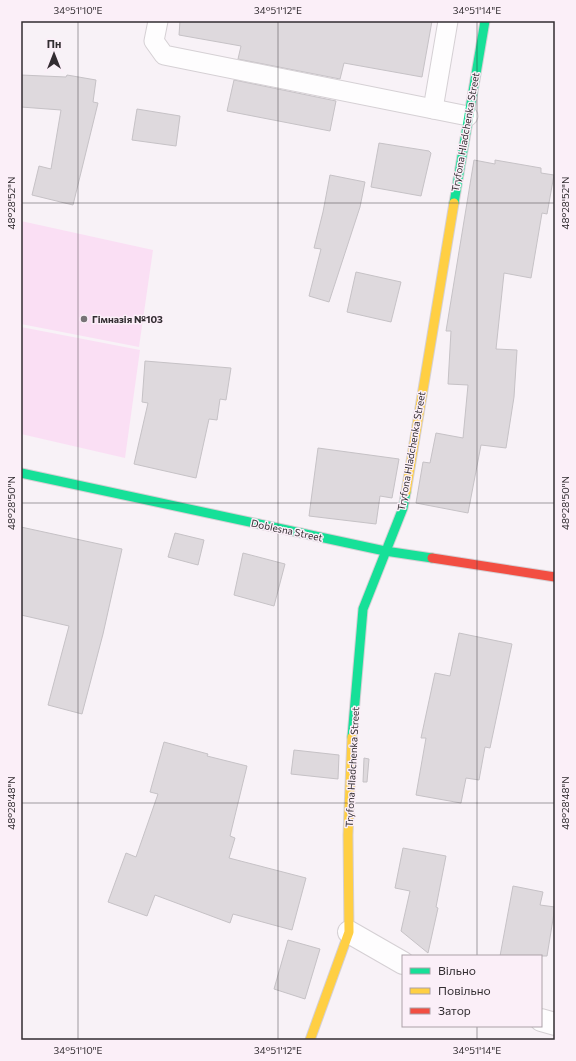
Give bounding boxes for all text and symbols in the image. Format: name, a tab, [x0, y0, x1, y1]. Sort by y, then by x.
text: 34°51'10"E	[54, 4, 103, 16]
text: 34°51'12"E	[254, 4, 302, 16]
text: 34°51'14"E	[453, 4, 501, 16]
north arrow	[34, 34, 74, 74]
text: Пн	[47, 37, 61, 50]
street label: Tryfona Hladchenka Street	[449, 71, 481, 193]
text: 48°28'52"N	[5, 177, 17, 229]
text: 48°28'52"N	[559, 177, 571, 229]
place label: Гімназія №103	[92, 313, 163, 325]
marker: Гімназія №103	[79, 314, 89, 324]
street label: Tryfona Hladchenka Street	[395, 390, 427, 512]
text: 48°28'50"N	[5, 476, 17, 530]
text: 48°28'50"N	[559, 476, 571, 530]
street label: Doblesna Street	[250, 517, 324, 543]
street label: Tryfona Hladchenka Street	[343, 706, 361, 828]
text: 48°28'48"N	[5, 776, 17, 830]
text: 48°28'48"N	[559, 776, 571, 830]
legend	[402, 955, 542, 1027]
text: Вільно	[438, 963, 476, 977]
text: Повільно	[438, 983, 491, 997]
text: Затор	[438, 1003, 471, 1017]
text: 34°51'10"E	[54, 1044, 103, 1056]
text: 34°51'12"E	[254, 1044, 302, 1056]
text: 34°51'14"E	[453, 1044, 501, 1056]

